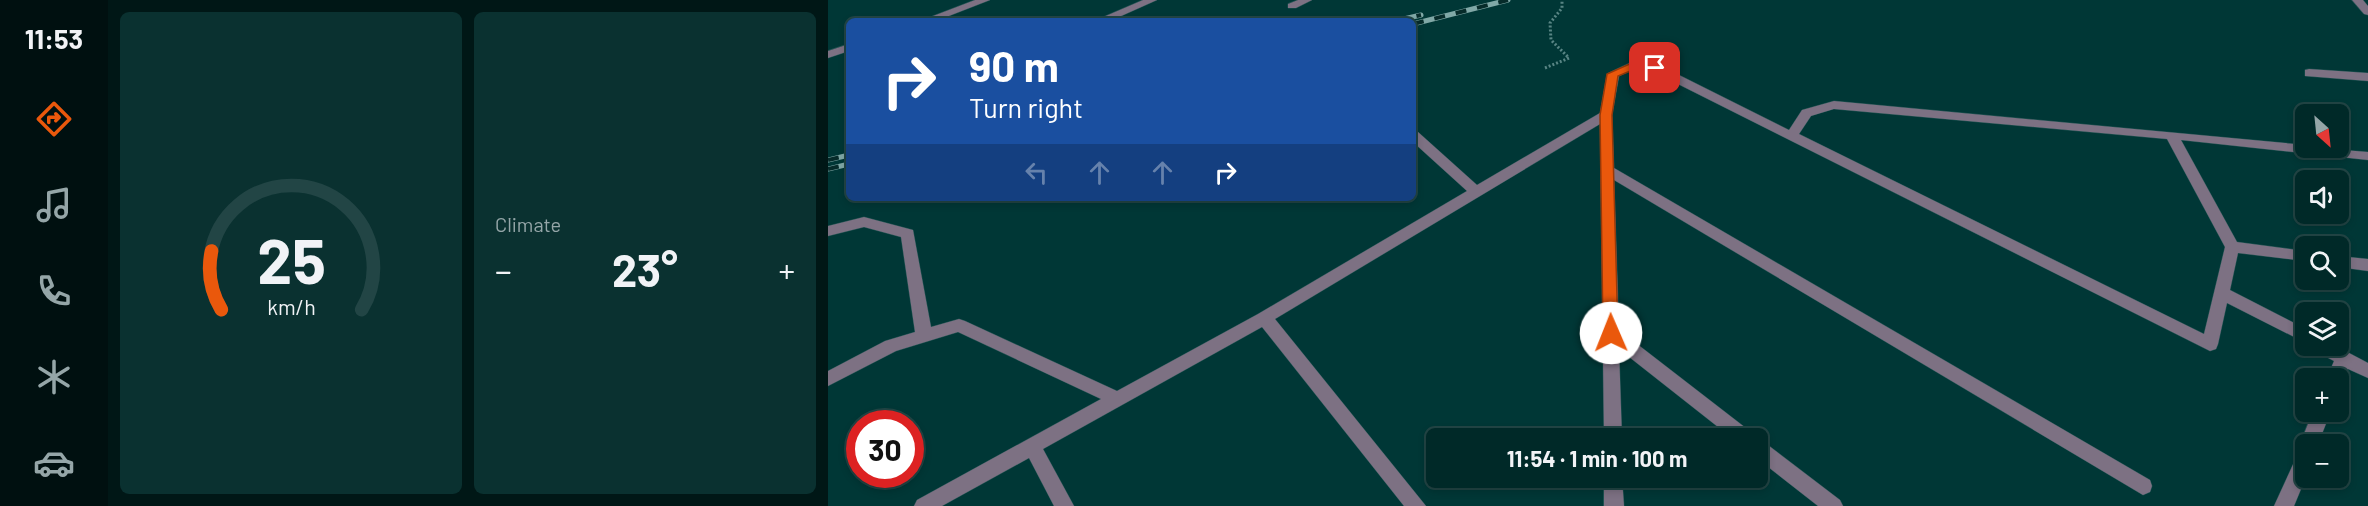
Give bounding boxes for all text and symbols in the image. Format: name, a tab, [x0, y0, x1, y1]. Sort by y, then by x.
text: 11:53	[25, 22, 83, 54]
text: 90 m	[969, 40, 1059, 90]
icon: right	[870, 42, 948, 120]
pin	[1629, 42, 1680, 93]
icon: arrive	[1638, 51, 1671, 84]
text: Turn right	[969, 91, 1083, 123]
icon: directions	[33, 98, 75, 140]
north arrow	[2295, 104, 2349, 158]
map controls	[2295, 104, 2349, 488]
icon: left	[1020, 156, 1053, 189]
icon: ahead	[1083, 156, 1116, 189]
icon: ahead	[1146, 156, 1179, 189]
icon: right	[1209, 156, 1242, 189]
button: sound	[2295, 170, 2349, 224]
icon: music	[33, 184, 75, 226]
text: Climate	[495, 212, 561, 236]
text: 25	[257, 222, 325, 296]
button: search	[2295, 236, 2349, 290]
text: 23°	[612, 242, 678, 296]
text: −	[495, 250, 512, 290]
text: +	[778, 250, 795, 290]
icon: phone	[33, 270, 75, 312]
text: km/h	[267, 294, 315, 319]
position arrow	[1579, 301, 1643, 365]
button: layers	[2295, 302, 2349, 356]
icon: climate	[33, 356, 75, 398]
button: +	[2295, 368, 2349, 422]
speed limit sign: 30	[846, 410, 924, 488]
button: −	[2295, 434, 2349, 488]
icon: car	[33, 442, 75, 484]
text: 11:54 · 1 min · 100 m	[1507, 445, 1687, 471]

